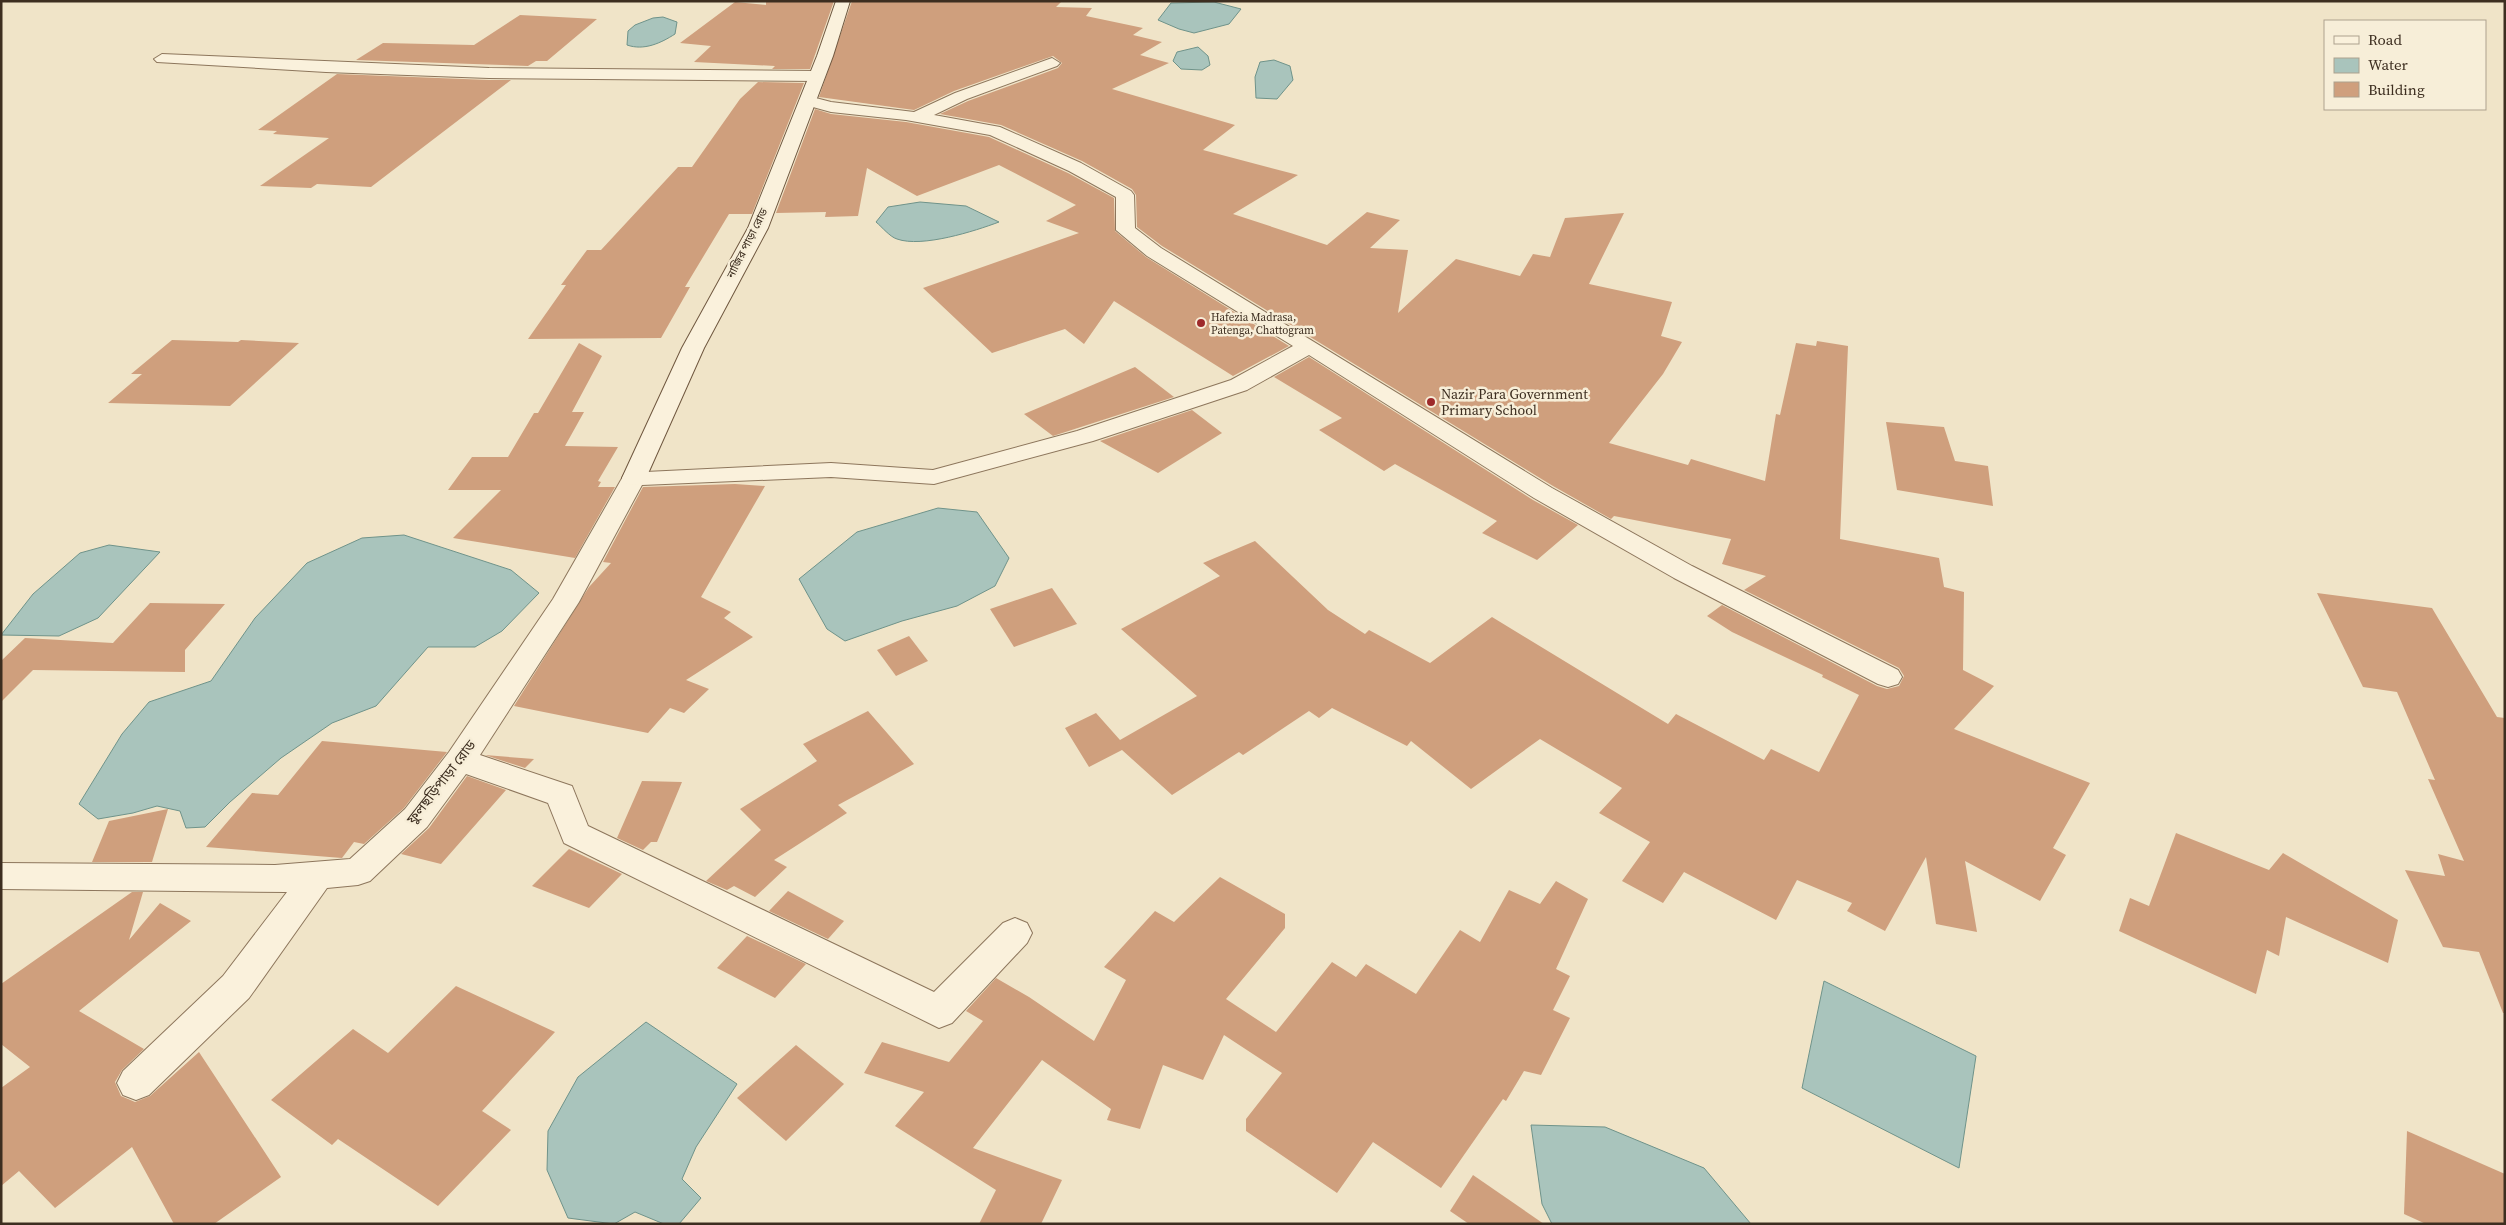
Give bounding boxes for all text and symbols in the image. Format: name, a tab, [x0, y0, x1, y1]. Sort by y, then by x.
legend	[2324, 20, 2486, 110]
text: Road	[2368, 29, 2402, 50]
text: Water	[2368, 54, 2409, 75]
text: Building	[2368, 79, 2425, 100]
street label: নাজির পাড়া রোড	[723, 206, 772, 282]
place label: Hafezia Madrasa, Patenga, Chattogram	[1211, 310, 1314, 338]
marker: Hafezia Madrasa, Patenga, Chattogram	[1195, 317, 1207, 329]
place label: Nazir Para Government Primary School	[1441, 384, 1588, 420]
marker: Nazir Para Government Primary School	[1425, 396, 1437, 408]
street label: ফুলছড়িপাড়া রোড	[401, 735, 481, 829]

